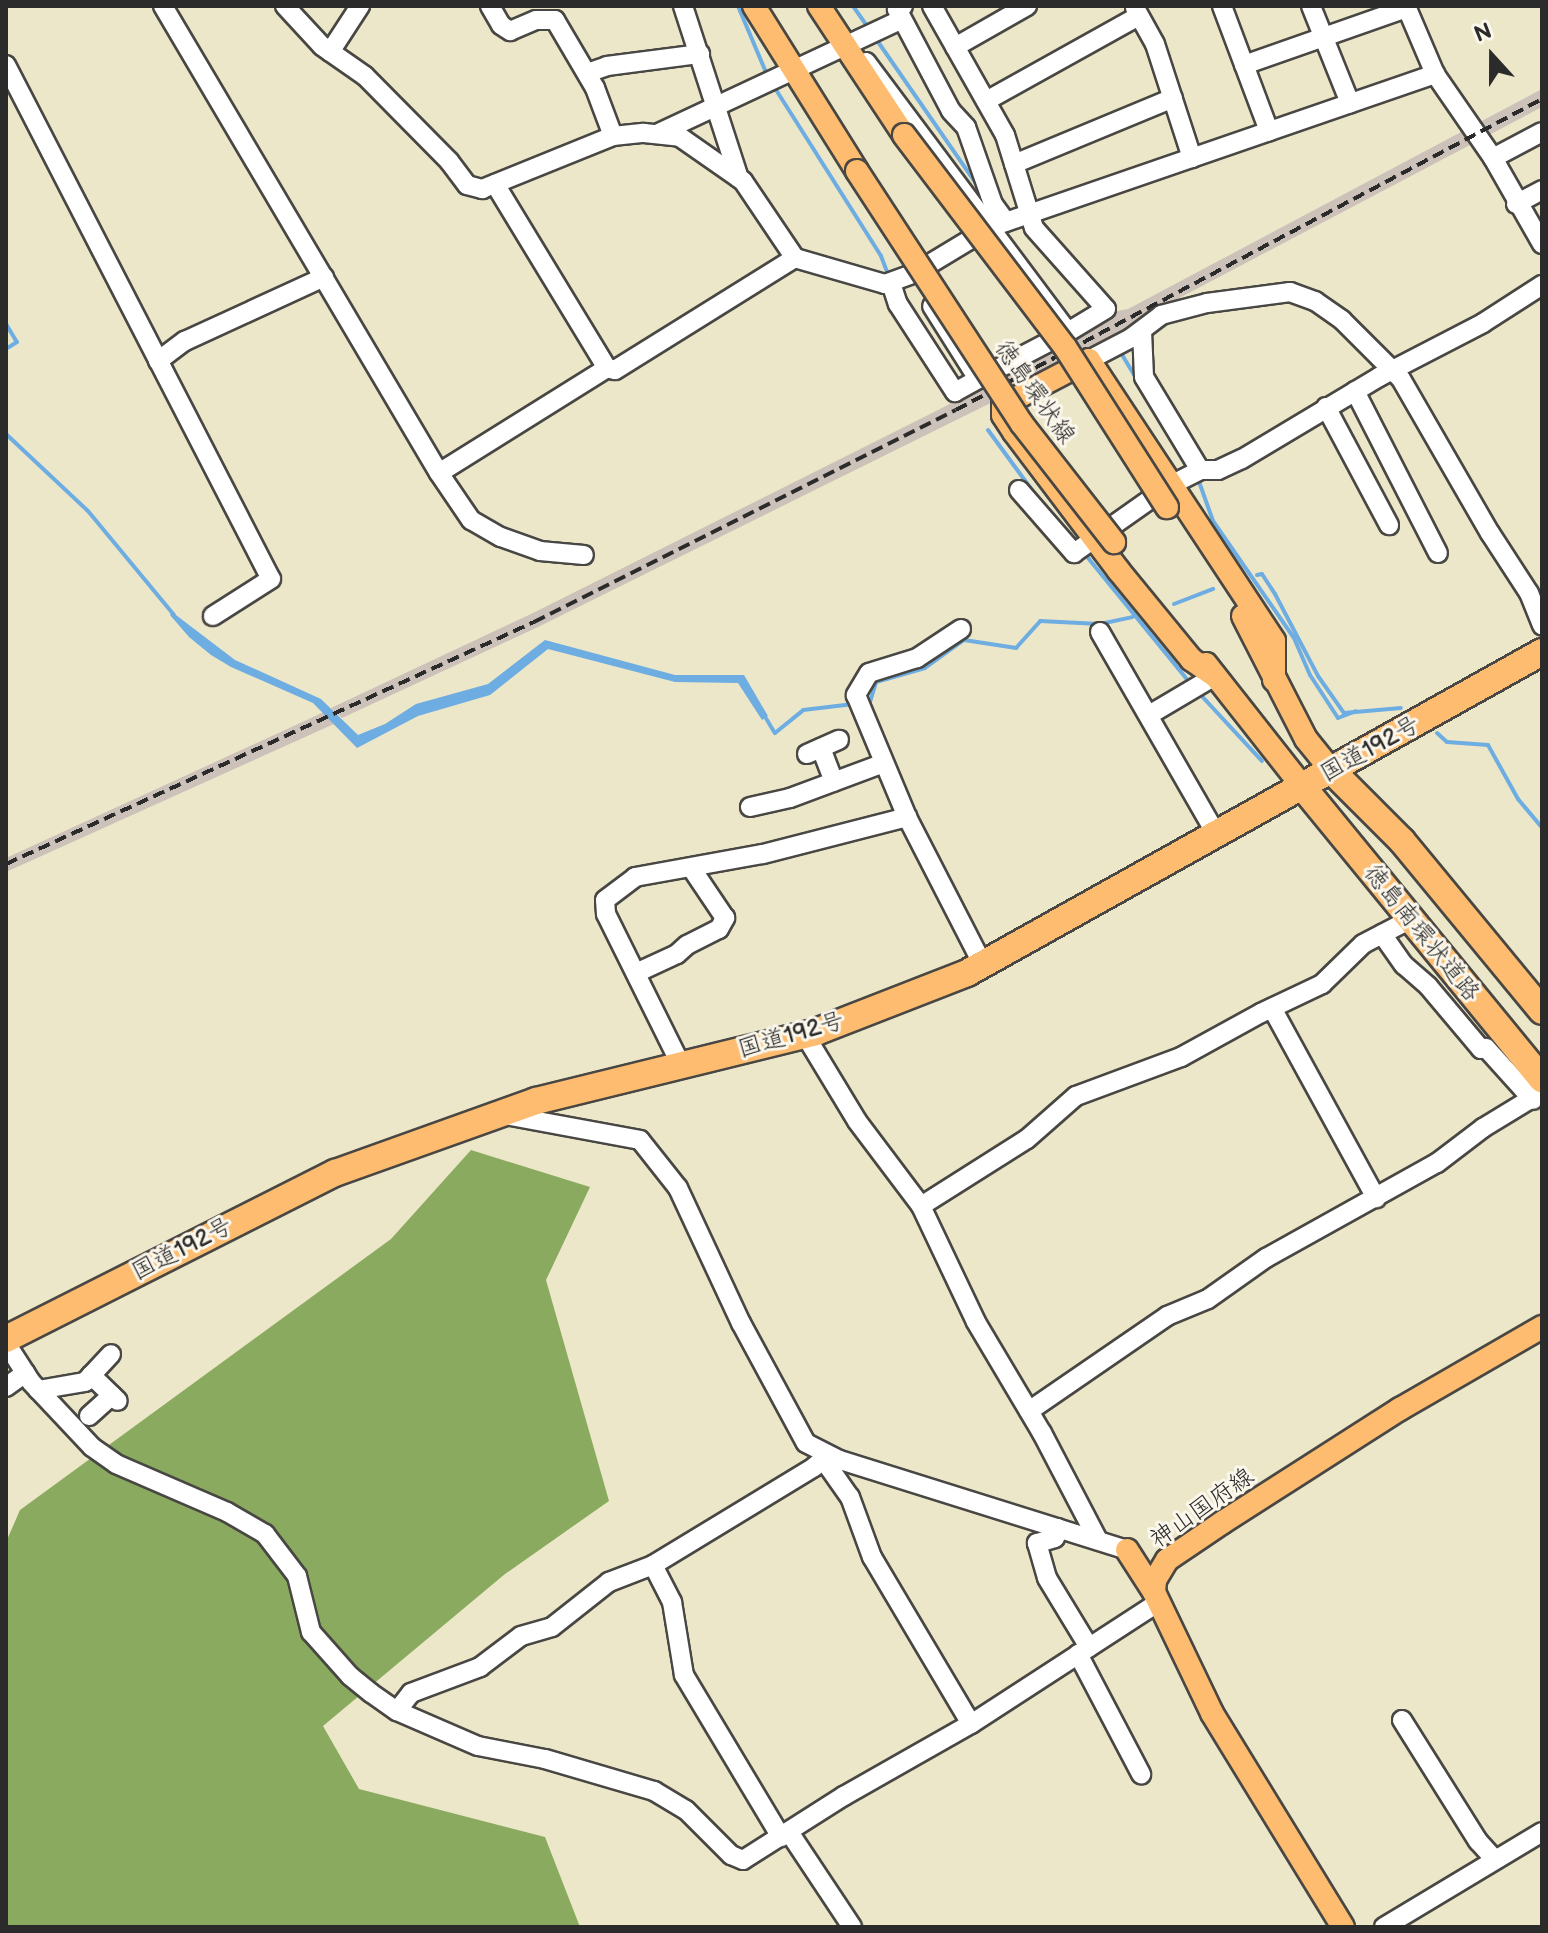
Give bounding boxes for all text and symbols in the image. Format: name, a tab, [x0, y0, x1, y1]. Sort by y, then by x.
north arrow	[1452, 16, 1532, 96]
text: N	[1471, 18, 1496, 49]
street label: 徳島環状線	[989, 335, 1081, 449]
street label: 国道192号	[1315, 710, 1425, 788]
street label: 徳島南環状道路	[1358, 859, 1486, 1007]
street label: 国道192号	[734, 1006, 848, 1064]
street label: 国道192号	[127, 1211, 237, 1287]
street label: 神山国府線	[1145, 1462, 1259, 1554]

